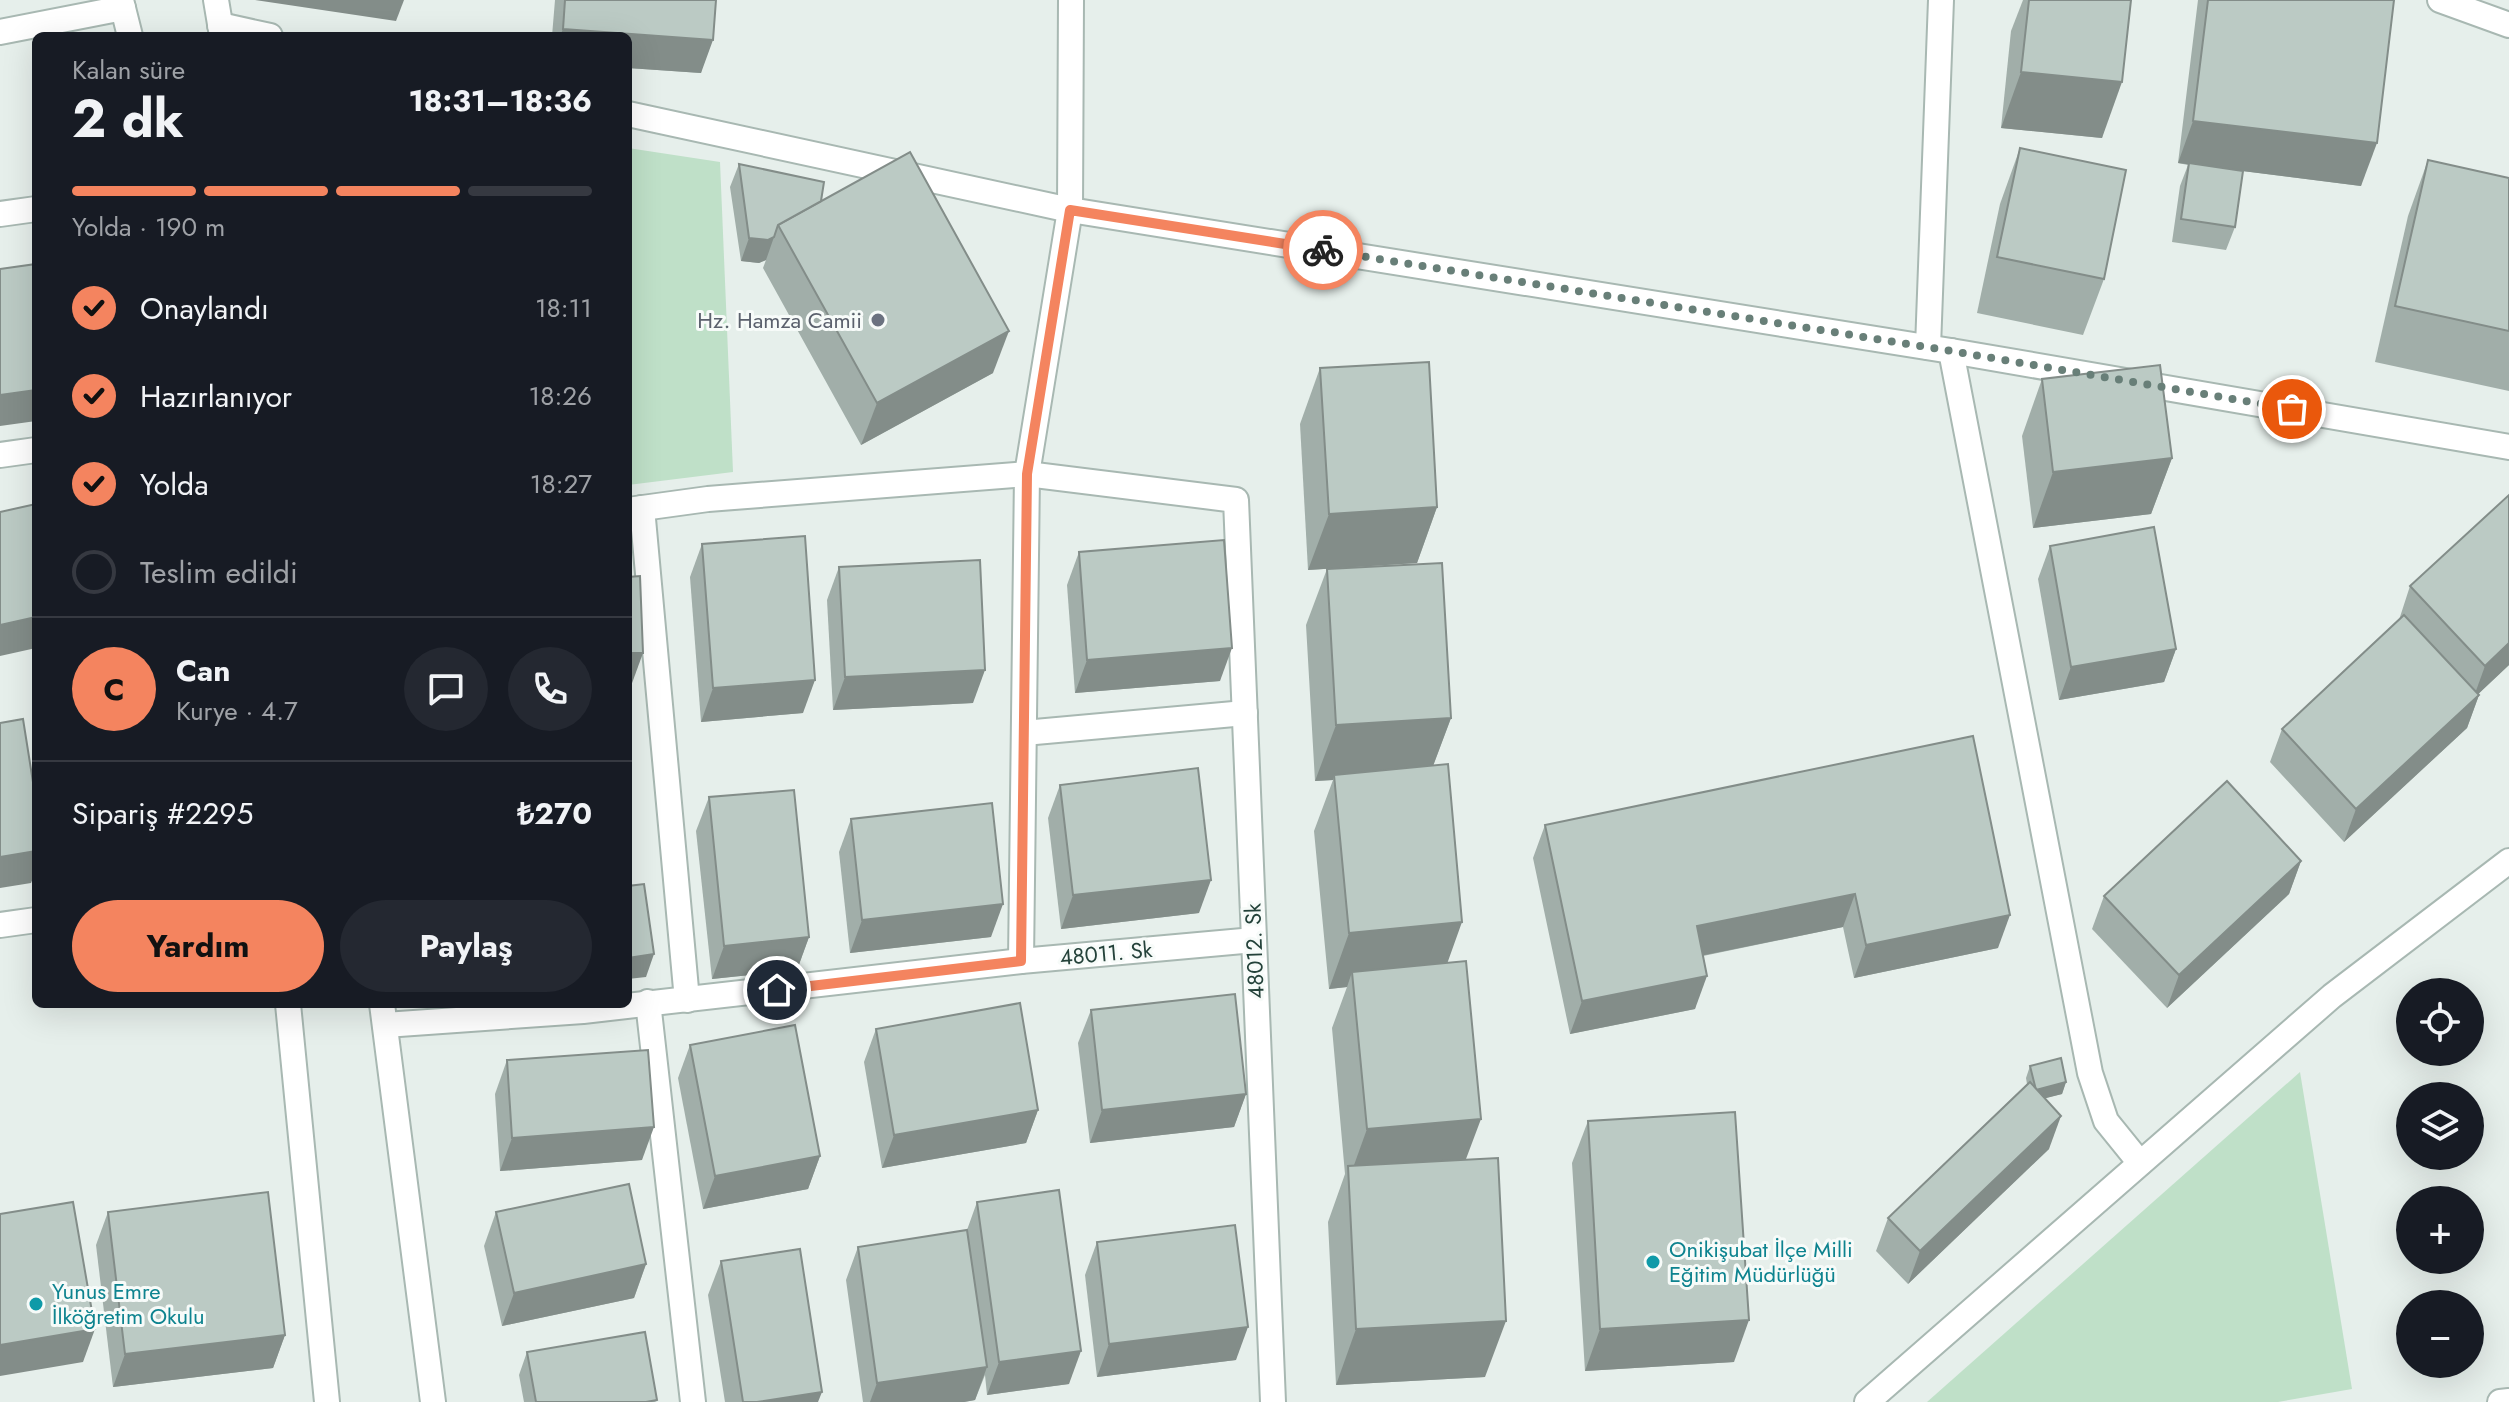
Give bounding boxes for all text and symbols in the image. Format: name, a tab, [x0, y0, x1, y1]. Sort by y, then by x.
text: Kalan süre	[72, 51, 185, 89]
text: 18:31–18:36	[408, 79, 592, 122]
text: 2 dk	[72, 81, 184, 157]
text: Yolda · 190 m	[72, 208, 225, 246]
courier	[1283, 210, 1363, 290]
icon: bike	[1301, 228, 1345, 272]
icon: check	[72, 286, 116, 330]
text: Onaylandı	[140, 287, 269, 330]
text: 18:11	[535, 289, 592, 327]
place label: Hz. Hamza Camii	[697, 304, 862, 336]
marker: Hz. Hamza Camii	[869, 311, 887, 329]
icon: check	[72, 374, 116, 418]
text: Hazırlanıyor	[140, 375, 292, 418]
pin	[2258, 375, 2326, 443]
text: 18:26	[529, 377, 592, 415]
icon: bag	[2270, 387, 2314, 431]
icon: check	[72, 462, 116, 506]
text: Yolda	[140, 463, 209, 506]
text: 18:27	[530, 465, 592, 503]
text: Teslim edildi	[140, 551, 298, 594]
button: chat	[404, 647, 488, 731]
button: phone	[508, 647, 592, 731]
text: Can	[176, 649, 230, 692]
text: C	[103, 668, 125, 711]
text: Kurye · 4.7	[176, 692, 298, 730]
text: Sipariş #2295	[72, 792, 253, 835]
text: ₺270	[517, 792, 592, 835]
button: Yardım	[72, 900, 324, 992]
button: Paylaş	[340, 900, 592, 992]
street label: 48012. Sk	[1236, 902, 1272, 999]
street label: 48011. Sk	[1058, 933, 1154, 973]
pin	[743, 956, 811, 1024]
icon: home	[755, 968, 799, 1012]
map controls	[2396, 978, 2484, 1378]
button: locate	[2396, 978, 2484, 1066]
button: layers	[2396, 1082, 2484, 1170]
button: +	[2396, 1186, 2484, 1274]
place label: Onikişubat İlçe Milli Eğitim Müdürlüğü	[1669, 1233, 1853, 1290]
marker: Onikişubat İlçe Milli Eğitim Müdürlüğü	[1644, 1253, 1662, 1271]
place label: Yunus Emre İlköğretim Okulu	[52, 1275, 205, 1332]
button: −	[2396, 1290, 2484, 1378]
marker: Yunus Emre İlköğretim Okulu	[27, 1295, 45, 1313]

